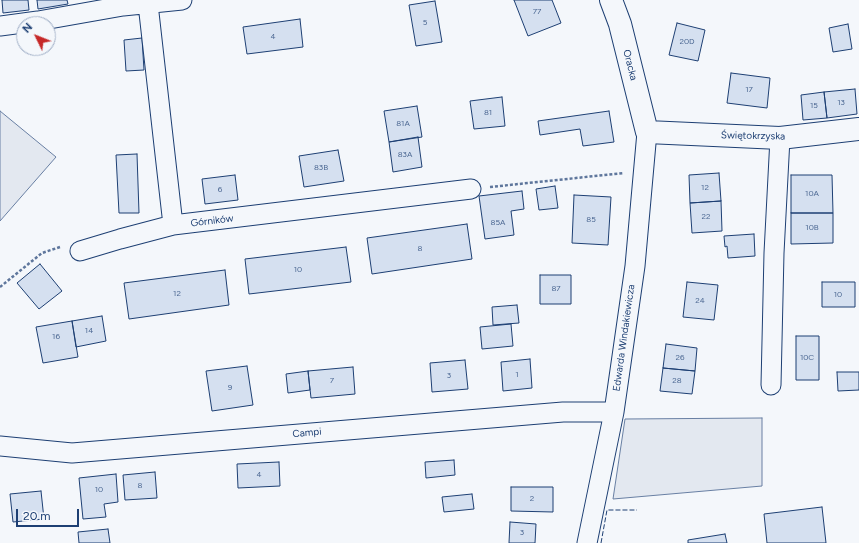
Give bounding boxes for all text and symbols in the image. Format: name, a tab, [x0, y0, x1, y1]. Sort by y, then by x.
house number: 77	[533, 7, 541, 17]
north arrow	[16, 16, 56, 56]
house number: 5	[423, 18, 427, 28]
text: N	[20, 21, 35, 36]
house number: 4	[271, 32, 275, 42]
house number: 20D	[679, 37, 695, 47]
street label: Oracka	[620, 48, 640, 82]
house number: 17	[745, 85, 753, 95]
house number: 13	[837, 98, 845, 108]
house number: 15	[810, 101, 818, 111]
house number: 81	[484, 108, 492, 118]
house number: 81A	[396, 119, 410, 129]
street label: Świętokrzyska	[721, 129, 785, 143]
house number: 83A	[398, 150, 412, 160]
house number: 83B	[314, 163, 328, 173]
house number: 12	[701, 183, 709, 193]
house number: 6	[218, 185, 222, 195]
house number: 10A	[805, 189, 819, 199]
street label: Górników	[190, 212, 234, 230]
house number: 22	[702, 212, 710, 222]
house number: 85	[586, 215, 596, 225]
house number: 85A	[491, 218, 505, 228]
house number: 10B	[805, 223, 819, 233]
house number: 8	[418, 244, 422, 254]
house number: 10	[294, 265, 302, 275]
house number: 87	[551, 284, 561, 294]
street label: Edwarda Windakiewicza	[611, 284, 637, 392]
house number: 12	[173, 289, 181, 299]
house number: 10	[834, 290, 842, 300]
house number: 24	[695, 296, 705, 306]
house number: 14	[85, 326, 93, 336]
house number: 16	[52, 332, 60, 342]
house number: 26	[676, 353, 684, 363]
house number: 10C	[800, 353, 814, 363]
house number: 1	[515, 370, 519, 380]
house number: 3	[447, 371, 451, 381]
house number: 7	[330, 376, 334, 386]
house number: 28	[672, 376, 682, 386]
house number: 9	[228, 383, 232, 393]
street label: Campi	[292, 426, 322, 440]
house number: 4	[257, 470, 261, 480]
house number: 8	[138, 481, 142, 491]
house number: 10	[95, 485, 103, 495]
house number: 2	[530, 494, 534, 504]
scale bar	[18, 501, 81, 527]
text: 20 m	[23, 509, 51, 523]
house number: 3	[520, 528, 524, 538]

